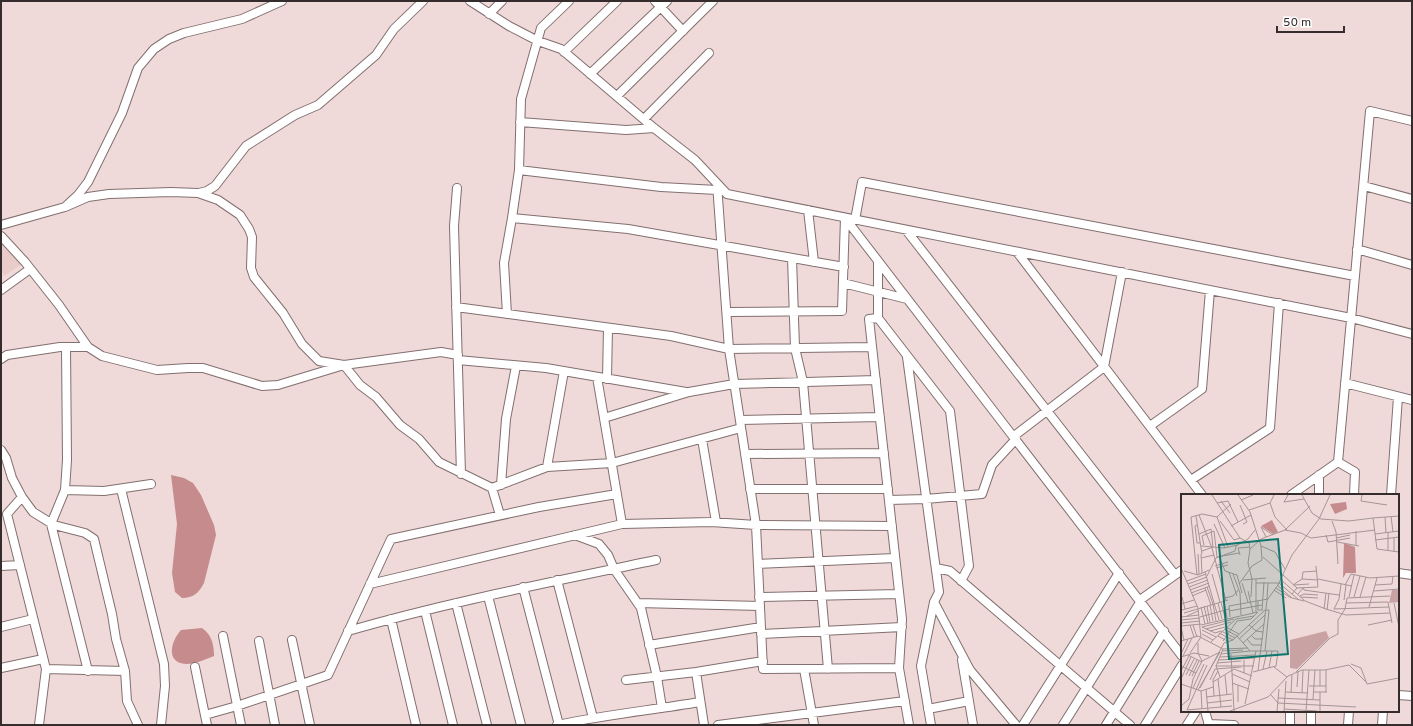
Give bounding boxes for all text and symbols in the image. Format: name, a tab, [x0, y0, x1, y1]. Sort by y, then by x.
scale bar	[1277, 8, 1344, 34]
text: 50 m	[1283, 15, 1311, 31]
inset map	[1181, 494, 1399, 712]

